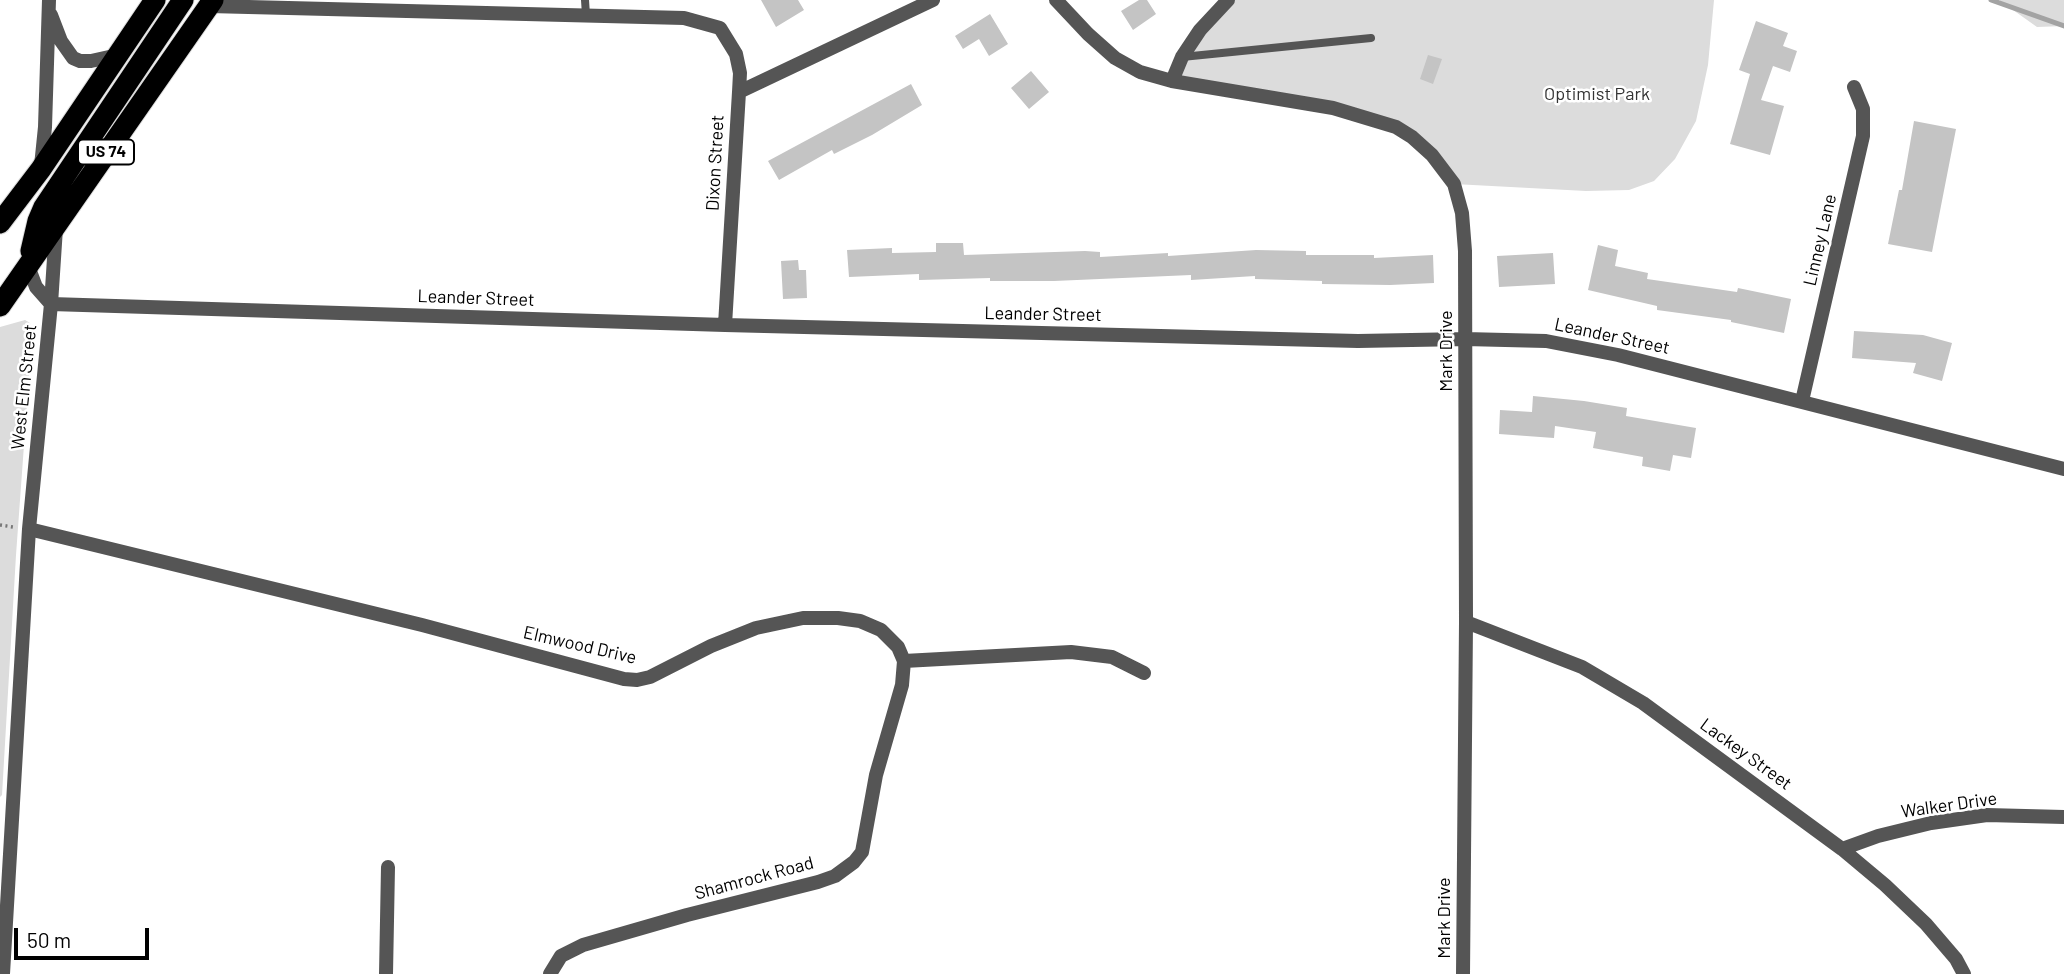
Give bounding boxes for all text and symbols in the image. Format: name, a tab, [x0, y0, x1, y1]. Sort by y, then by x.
park label: Optimist Park	[1544, 83, 1650, 105]
street label: Dixon Street	[702, 114, 728, 212]
road number: US 74	[78, 140, 134, 164]
street label: Linney Lane	[1799, 192, 1841, 288]
street label: Leander Street	[417, 285, 535, 311]
street label: Leander Street	[984, 302, 1102, 326]
street label: Mark Drive	[1435, 310, 1457, 392]
street label: Leander Street	[1552, 313, 1672, 359]
street label: West Elm Street	[7, 323, 41, 451]
street label: Elmwood Drive	[521, 621, 639, 669]
street label: Lackey Street	[1696, 714, 1796, 794]
street label: Walker Drive	[1900, 788, 1998, 822]
street label: Shamrock Road	[692, 852, 816, 904]
street label: Mark Drive	[1433, 877, 1455, 959]
scale bar	[18, 914, 152, 958]
text: 50 m	[27, 927, 71, 952]

